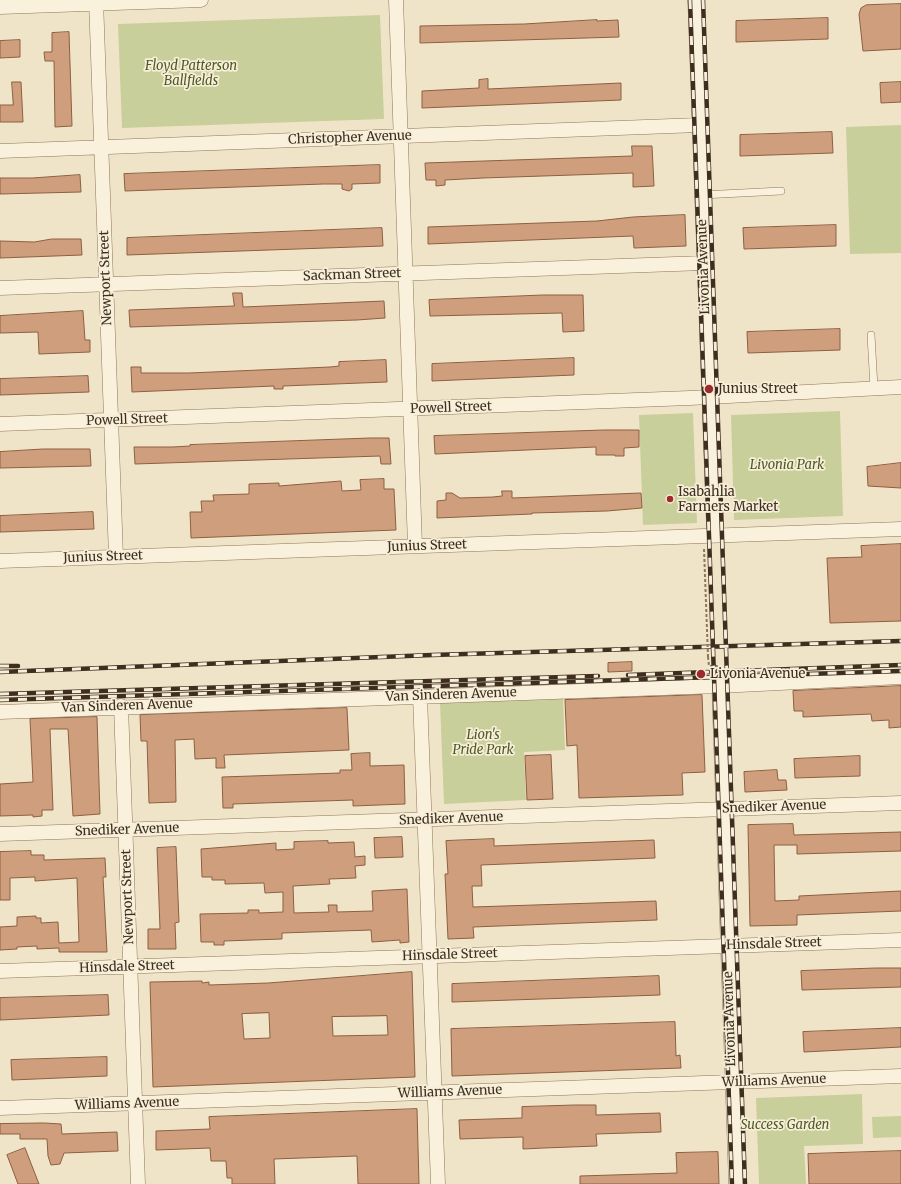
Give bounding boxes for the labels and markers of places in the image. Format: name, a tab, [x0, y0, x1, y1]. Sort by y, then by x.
place label: Junius Street	[718, 381, 798, 397]
marker: Junius Street	[703, 383, 715, 395]
place label: Isabahlia Farmers Market	[678, 484, 778, 515]
marker: Isabahlia Farmers Market	[665, 494, 675, 504]
place label: Livonia Avenue	[710, 666, 805, 682]
marker: Livonia Avenue	[695, 668, 707, 680]

